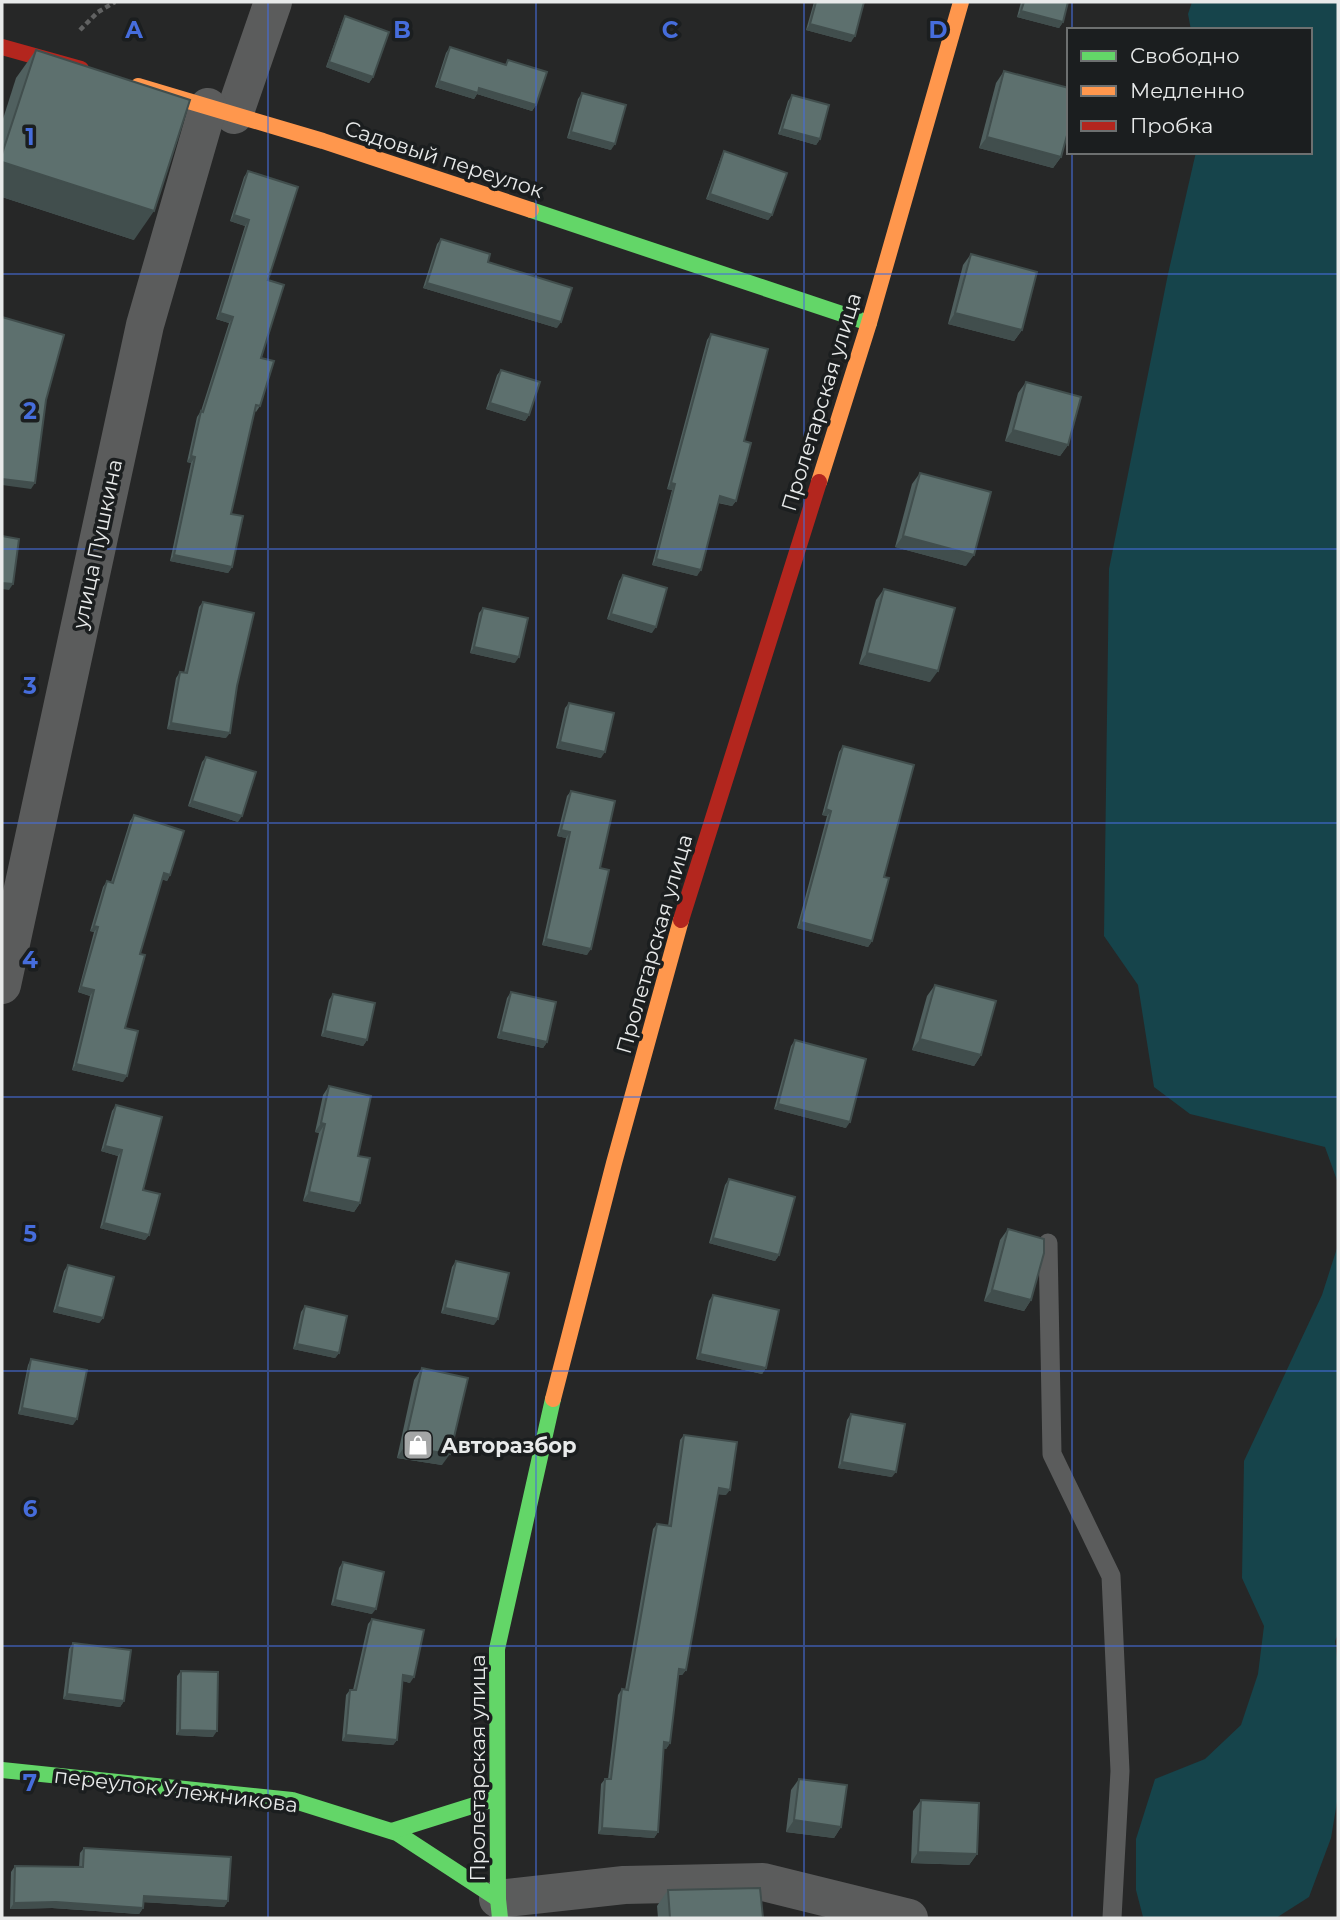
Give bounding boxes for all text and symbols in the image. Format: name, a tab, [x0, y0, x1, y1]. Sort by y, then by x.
text: A	[124, 16, 143, 44]
text: B	[393, 16, 411, 44]
text: C	[662, 16, 679, 44]
text: D	[929, 16, 948, 44]
legend	[1067, 28, 1312, 154]
text: Свободно	[1130, 43, 1240, 68]
text: Медленно	[1130, 78, 1245, 103]
text: Пробка	[1130, 113, 1213, 138]
street label: Садовый переулок	[341, 115, 547, 203]
text: 1	[25, 123, 35, 151]
street label: Пролетарская улица	[776, 290, 866, 514]
text: 2	[23, 397, 37, 425]
street label: улица Пушкина	[67, 457, 127, 632]
text: 3	[22, 672, 37, 700]
street label: Пролетарская улица	[611, 831, 697, 1057]
text: 4	[22, 946, 38, 974]
text: 5	[23, 1220, 37, 1248]
shop icon: Авторазбор	[401, 1428, 435, 1462]
place label: Авторазбор	[441, 1433, 577, 1458]
text: 6	[23, 1495, 38, 1523]
street label: Пролетарская улица	[465, 1654, 490, 1882]
street label: переулок Улежникова	[53, 1763, 299, 1817]
text: 7	[23, 1769, 37, 1797]

